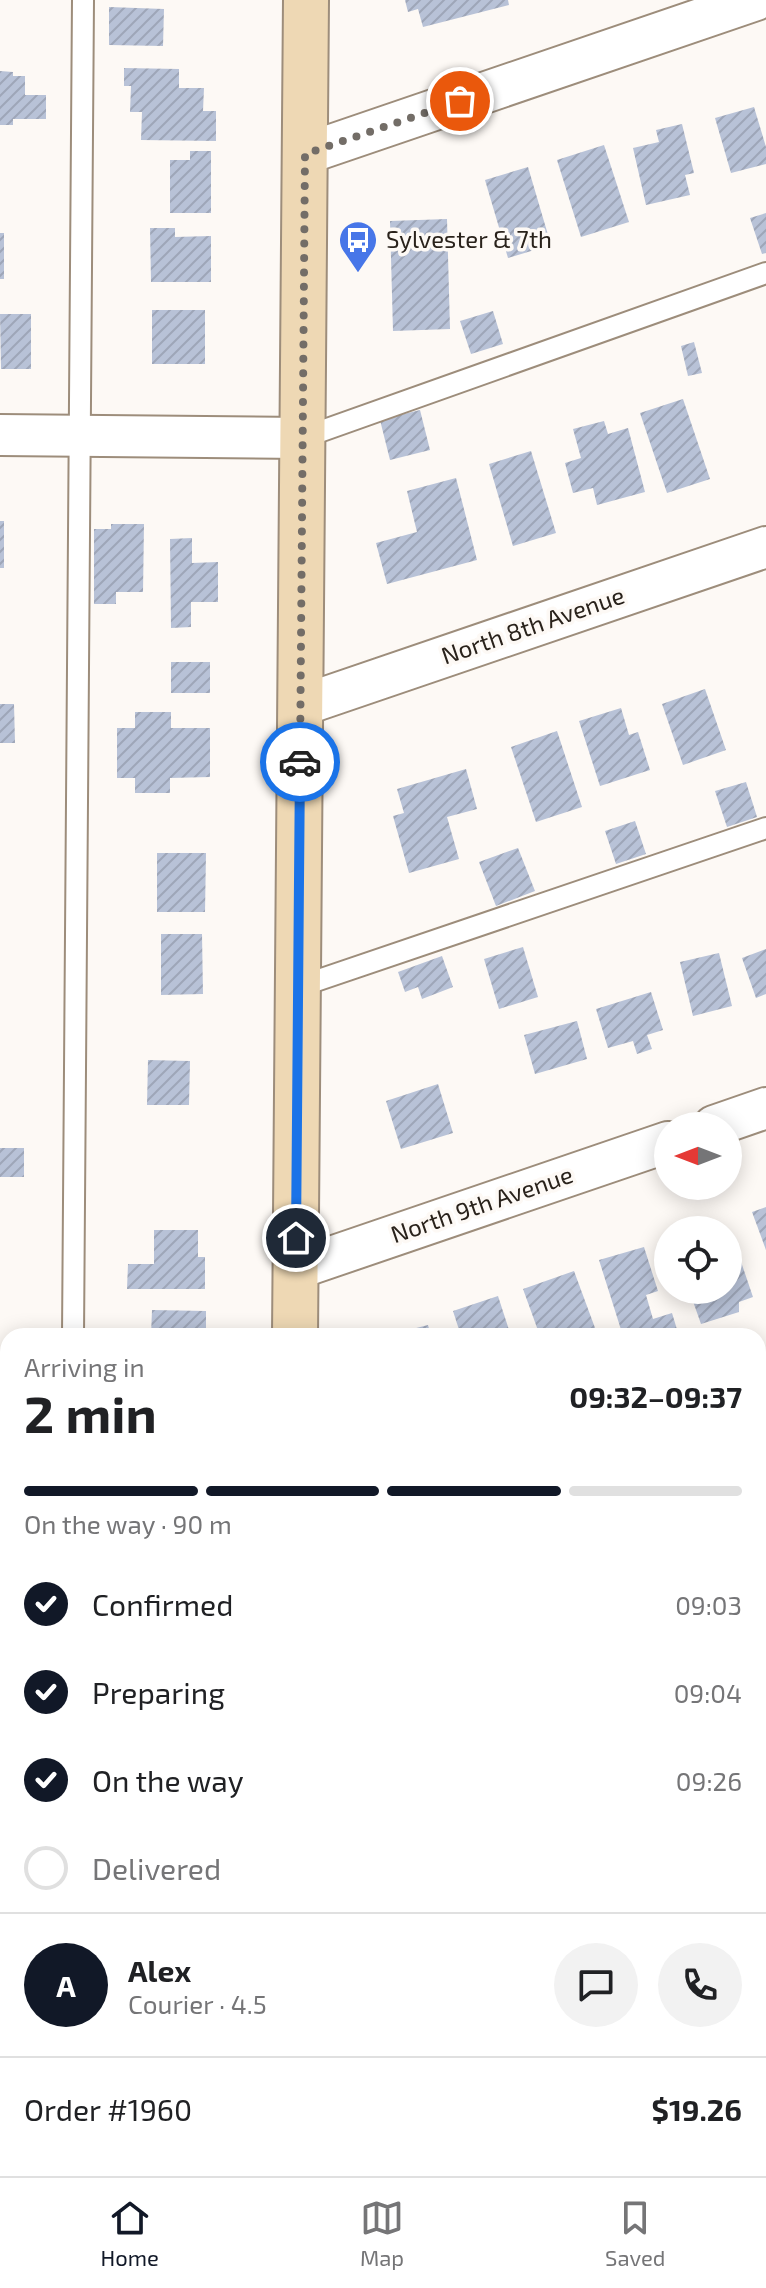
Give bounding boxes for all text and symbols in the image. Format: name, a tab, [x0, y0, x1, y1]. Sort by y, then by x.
pin	[426, 67, 494, 135]
icon: bag	[438, 79, 482, 123]
bus stop icon: Sylvester & 7th	[337, 219, 379, 274]
place label: Sylvester & 7th	[386, 224, 552, 253]
street label: North 8th Avenue	[437, 580, 628, 669]
courier	[260, 722, 340, 802]
icon: car	[278, 740, 322, 784]
north arrow	[654, 1112, 742, 1200]
map controls	[654, 1112, 742, 1304]
street label: North 9th Avenue	[387, 1159, 576, 1248]
pin	[262, 1204, 330, 1272]
icon: home	[274, 1216, 318, 1260]
button: locate	[654, 1216, 742, 1304]
text: Arriving in	[24, 1351, 145, 1382]
text: 09:32–09:37	[569, 1378, 742, 1414]
text: 2 min	[24, 1381, 157, 1443]
text: On the way · 90 m	[24, 1508, 232, 1539]
icon: check	[24, 1582, 68, 1626]
text: Confirmed	[92, 1586, 233, 1622]
text: 09:03	[675, 1589, 742, 1620]
icon: check	[24, 1670, 68, 1714]
text: Preparing	[92, 1674, 225, 1710]
text: 09:04	[674, 1677, 742, 1708]
icon: check	[24, 1758, 68, 1802]
text: On the way	[92, 1762, 244, 1798]
text: 09:26	[676, 1765, 742, 1796]
text: Delivered	[92, 1850, 221, 1886]
button: chat	[554, 1943, 638, 2027]
button: phone	[658, 1943, 742, 2027]
text: Alex	[128, 1952, 191, 1988]
text: A	[56, 1967, 76, 2003]
text: Courier · 4.5	[128, 1988, 267, 2019]
text: Order #1960	[24, 2091, 192, 2127]
text: $19.26	[651, 2091, 742, 2127]
tab: Home	[101, 2196, 159, 2270]
tab: Map	[360, 2196, 404, 2270]
tab: Saved	[605, 2196, 665, 2270]

